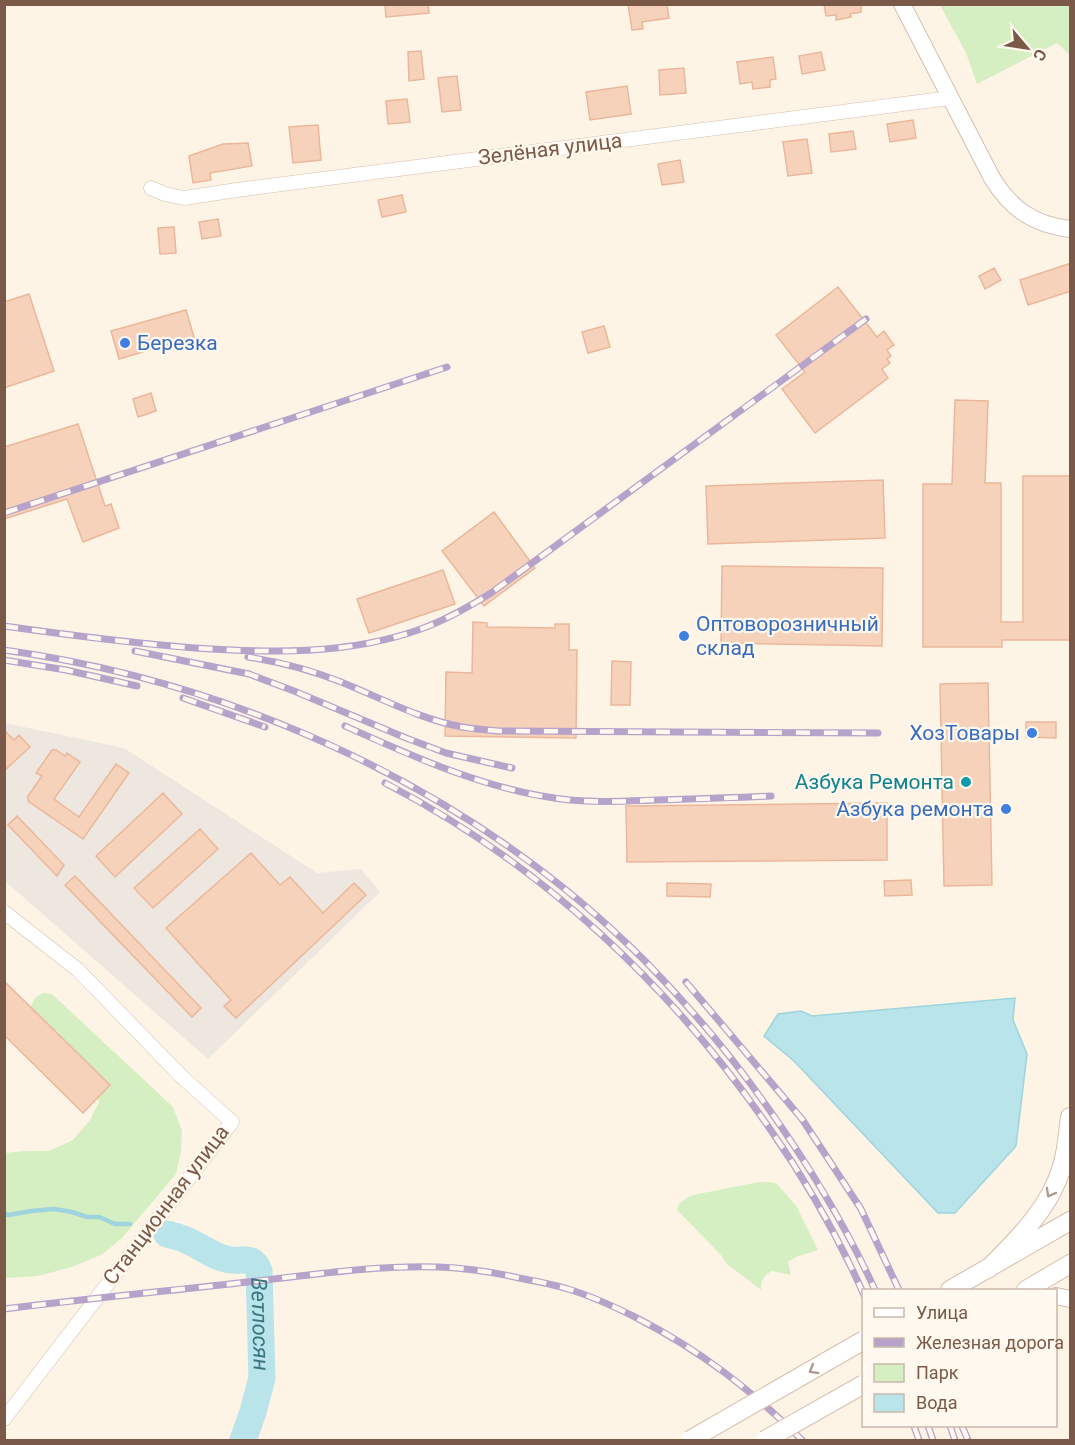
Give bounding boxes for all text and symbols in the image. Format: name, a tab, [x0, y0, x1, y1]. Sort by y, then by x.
north arrow	[997, 18, 1057, 78]
text: С	[1029, 46, 1051, 64]
street label: Зелёная улица	[477, 128, 623, 170]
place label: Березка	[137, 331, 218, 355]
marker: Березка	[118, 336, 132, 350]
place label: Оптоворозничный склад	[696, 612, 879, 660]
marker: Оптоворозничный склад	[677, 629, 691, 643]
place label: ХозТовары	[909, 721, 1020, 745]
marker: ХозТовары	[1025, 726, 1039, 740]
place label: Азбука Ремонта	[795, 770, 954, 794]
marker: Азбука Ремонта	[959, 775, 973, 789]
place label: Азбука ремонта	[836, 797, 994, 821]
marker: Азбука ремонта	[999, 802, 1013, 816]
street label: Станционная улица	[98, 1120, 234, 1290]
one-way arrow	[1046, 1187, 1057, 1197]
water label: Ветлосян	[246, 1277, 274, 1371]
legend	[862, 1289, 1057, 1427]
text: Улица	[916, 1302, 968, 1323]
text: Железная дорога	[916, 1332, 1064, 1353]
one-way arrow	[809, 1362, 819, 1374]
text: Парк	[916, 1362, 959, 1383]
text: Вода	[916, 1392, 958, 1413]

